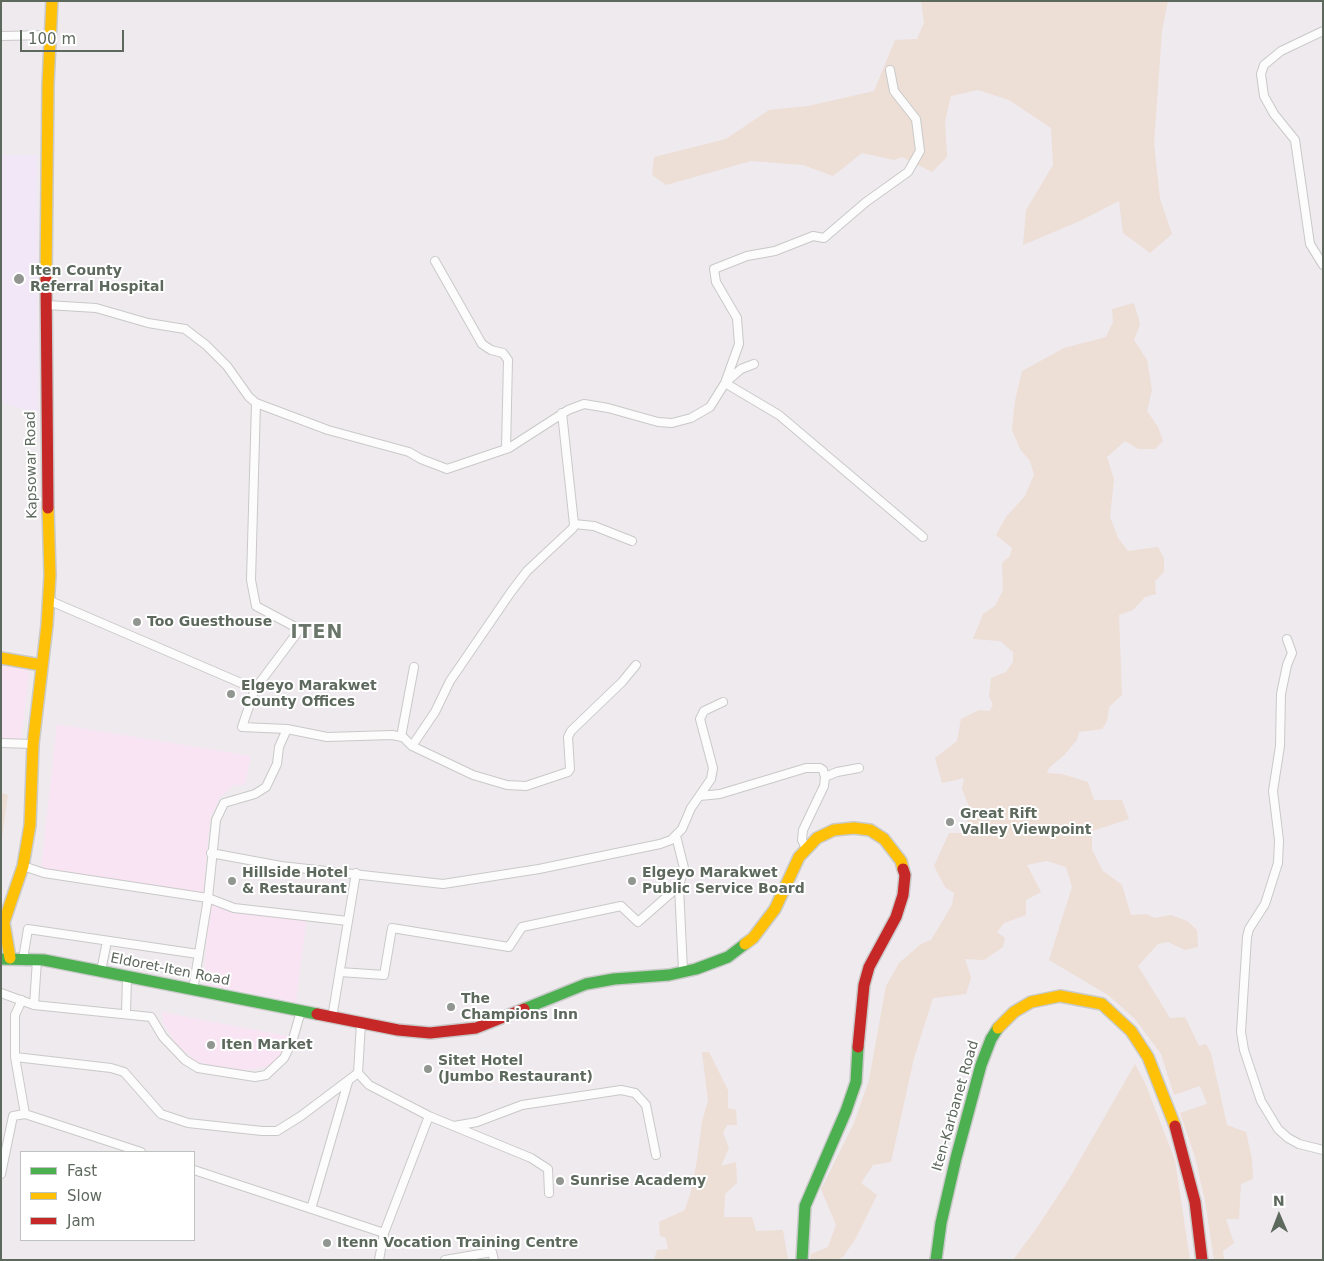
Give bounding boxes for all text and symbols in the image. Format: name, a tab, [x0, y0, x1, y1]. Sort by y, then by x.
scale bar	[22, 20, 126, 52]
text: 100 m	[28, 30, 76, 48]
place label: Iten County Referral Hospital	[30, 263, 164, 296]
marker: Iten County Referral Hospital	[12, 272, 26, 286]
street label: Kapsowar Road	[23, 411, 41, 519]
place label: Too Guesthouse	[147, 614, 272, 630]
marker: Too Guesthouse	[131, 616, 143, 628]
district label: ITEN	[290, 622, 344, 644]
place label: Elgeyo Marakwet County Offices	[241, 678, 377, 710]
marker: Elgeyo Marakwet County Offices	[225, 688, 237, 700]
place label: Great Rift Valley Viewpoint	[960, 806, 1092, 839]
marker: Great Rift Valley Viewpoint	[944, 816, 956, 828]
place label: Hillside Hotel & Restaurant	[242, 865, 348, 898]
place label: Elgeyo Marakwet Public Service Board	[642, 865, 805, 898]
marker: Hillside Hotel & Restaurant	[226, 875, 238, 887]
marker: Elgeyo Marakwet Public Service Board	[626, 875, 638, 887]
street label: Eldoret-Iten Road	[109, 950, 231, 990]
place label: The Champions Inn	[461, 991, 578, 1024]
marker: The Champions Inn	[445, 1001, 457, 1013]
place label: Iten Market	[221, 1037, 313, 1053]
marker: Iten Market	[205, 1039, 217, 1051]
street label: Iten-Karbanet Road	[929, 1039, 983, 1173]
place label: Sitet Hotel (Jumbo Restaurant)	[438, 1053, 593, 1086]
marker: Sitet Hotel (Jumbo Restaurant)	[422, 1063, 434, 1075]
legend	[20, 1151, 195, 1241]
text: Fast	[67, 1162, 97, 1180]
place label: Sunrise Academy	[570, 1173, 706, 1189]
marker: Sunrise Academy	[554, 1175, 566, 1187]
text: Slow	[67, 1187, 102, 1205]
north arrow	[1254, 1191, 1304, 1241]
text: N	[1273, 1193, 1285, 1209]
text: Jam	[67, 1212, 95, 1230]
place label: Itenn Vocation Training Centre	[337, 1235, 578, 1251]
marker: Itenn Vocation Training Centre	[321, 1237, 333, 1249]

